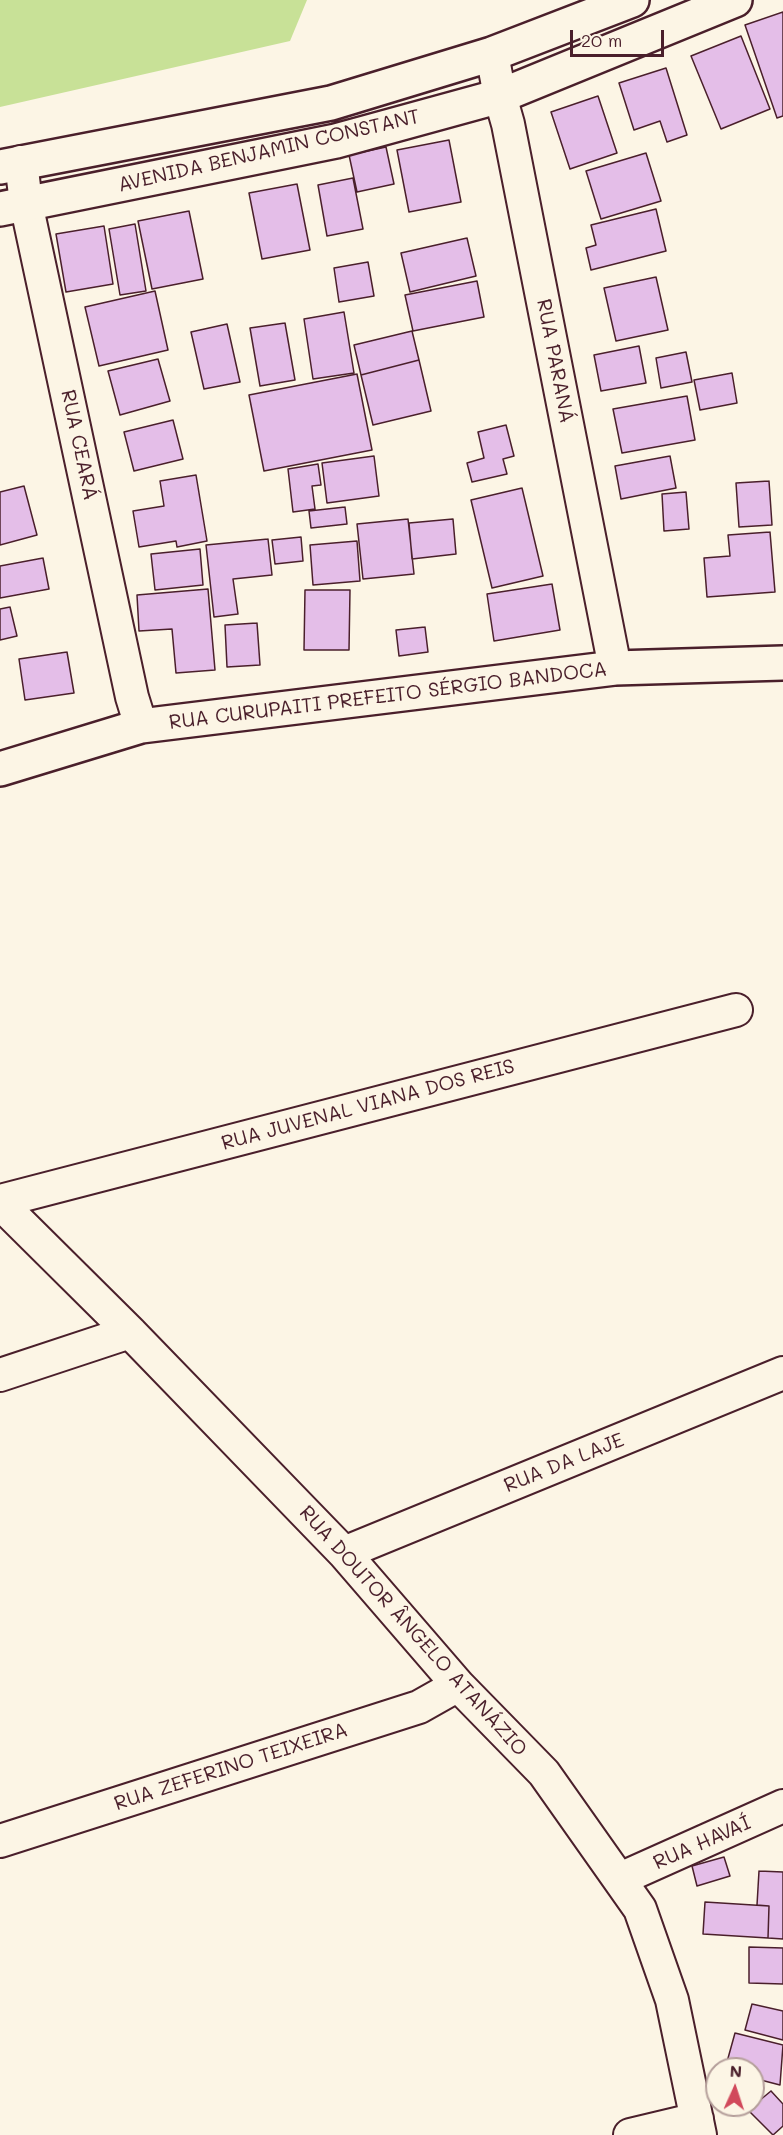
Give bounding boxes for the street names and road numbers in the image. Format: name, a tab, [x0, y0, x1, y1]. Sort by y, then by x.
street label: AVENIDA BENJAMIN CONSTANT	[116, 105, 422, 197]
street label: RUA PARANÁ	[531, 297, 579, 425]
street label: RUA CEARÁ	[56, 387, 102, 503]
street label: RUA CURUPAITI PREFEITO SÉRGIO BANDOCA	[168, 657, 608, 735]
street label: RUA JUVENAL VIANA DOS REIS	[219, 1054, 517, 1156]
street label: RUA DA LAJE	[501, 1428, 627, 1498]
street label: RUA DOUTOR ÂNGELO ATANÁZIO	[294, 1501, 532, 1761]
street label: RUA ZEFERINO TEIXEIRA	[111, 1718, 351, 1816]
street label: RUA HAVAÍ	[650, 1811, 754, 1875]

